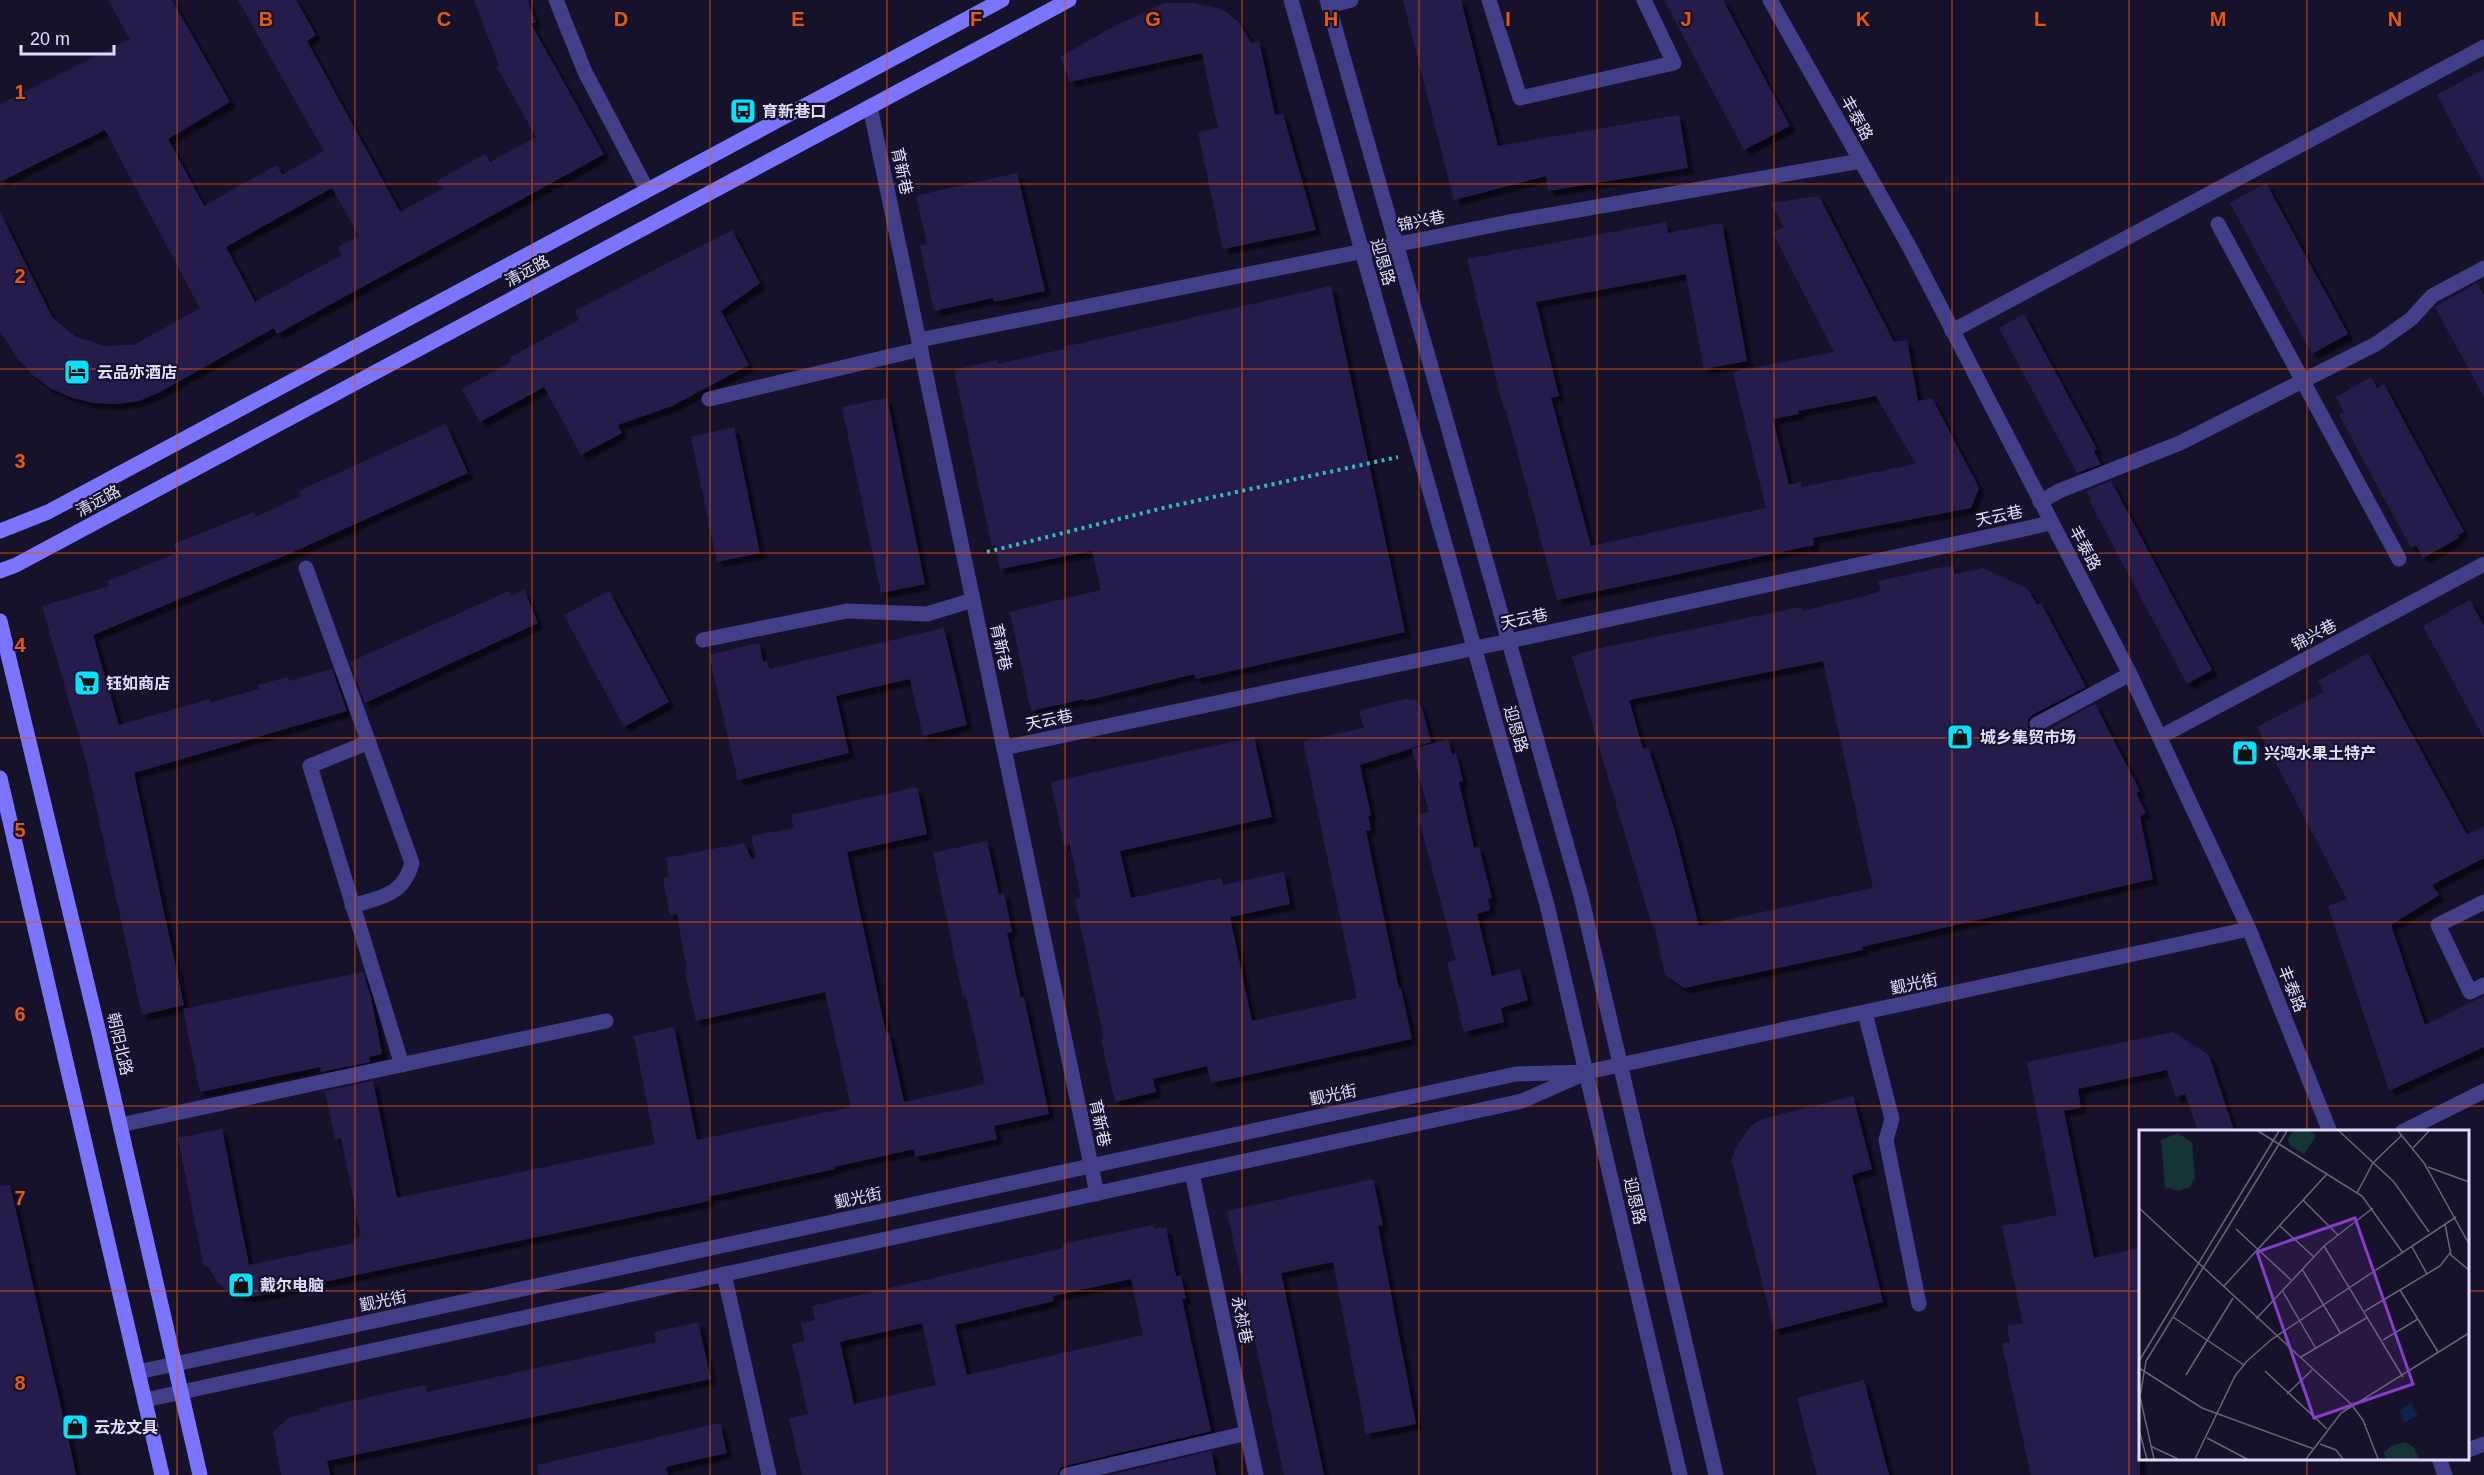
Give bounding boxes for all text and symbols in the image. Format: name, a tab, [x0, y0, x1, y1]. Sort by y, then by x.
text: B	[259, 8, 273, 30]
text: C	[437, 8, 451, 30]
text: D	[614, 8, 628, 30]
text: E	[791, 8, 805, 30]
text: F	[970, 8, 982, 30]
text: G	[1145, 8, 1161, 30]
text: H	[1324, 8, 1338, 30]
text: I	[1505, 8, 1511, 30]
text: J	[1680, 8, 1692, 30]
text: K	[1856, 8, 1871, 30]
text: L	[2034, 8, 2046, 30]
text: M	[2210, 8, 2226, 30]
text: N	[2388, 8, 2402, 30]
scale bar	[21, 18, 114, 56]
text: 20 m	[30, 29, 70, 49]
text: 1	[14, 81, 26, 103]
street label: 丰泰路	[1838, 93, 1876, 143]
bus stop icon: 育新巷口	[728, 96, 758, 126]
place label: 育新巷口	[762, 103, 826, 120]
street label: 育新巷	[889, 146, 915, 196]
street label: 锦兴巷	[1396, 208, 1446, 234]
street label: 迎恩路	[1368, 237, 1398, 287]
street label: 清远路	[502, 252, 552, 290]
text: 2	[14, 265, 26, 287]
hotel icon: 云品亦酒店	[62, 357, 92, 387]
place label: 云品亦酒店	[97, 364, 177, 381]
text: 3	[14, 450, 26, 472]
street label: 清远路	[73, 482, 123, 520]
street label: 天云巷	[1974, 503, 2024, 529]
street label: 丰泰路	[2066, 523, 2104, 573]
street label: 天云巷	[1499, 606, 1549, 632]
street label: 锦兴巷	[2289, 616, 2339, 654]
street label: 育新巷	[988, 622, 1014, 672]
text: 4	[14, 634, 26, 656]
supermarket icon: 钰如商店	[72, 668, 102, 698]
place label: 钰如商店	[106, 674, 170, 692]
street label: 迎恩路	[1501, 704, 1531, 754]
street label: 天云巷	[1024, 707, 1074, 733]
shop icon: 城乡集贸市场	[1945, 722, 1975, 752]
place label: 城乡集贸市场	[1980, 728, 2076, 746]
shop icon: 兴鸿水果土特产	[2230, 738, 2260, 768]
place label: 兴鸿水果土特产	[2264, 745, 2376, 762]
text: 5	[14, 819, 26, 841]
street label: 丰泰路	[2275, 964, 2309, 1014]
street label: 觐光街	[1889, 971, 1939, 997]
text: 6	[14, 1003, 26, 1025]
street label: 朝阳北路	[105, 1011, 135, 1077]
street label: 觐光街	[1308, 1082, 1358, 1108]
street label: 育新巷	[1087, 1098, 1113, 1148]
inset map	[2139, 1130, 2469, 1460]
street label: 迎恩路	[1621, 1176, 1649, 1226]
street label: 觐光街	[833, 1185, 883, 1211]
text: 7	[14, 1187, 26, 1209]
shop icon: 戴尔电脑	[226, 1270, 256, 1300]
place label: 戴尔电脑	[260, 1277, 324, 1294]
street label: 觐光街	[358, 1288, 408, 1314]
street label: 永祯巷	[1229, 1295, 1255, 1345]
text: 8	[14, 1372, 26, 1394]
shop icon: 云龙文具	[60, 1412, 90, 1442]
place label: 云龙文具	[94, 1418, 158, 1436]

